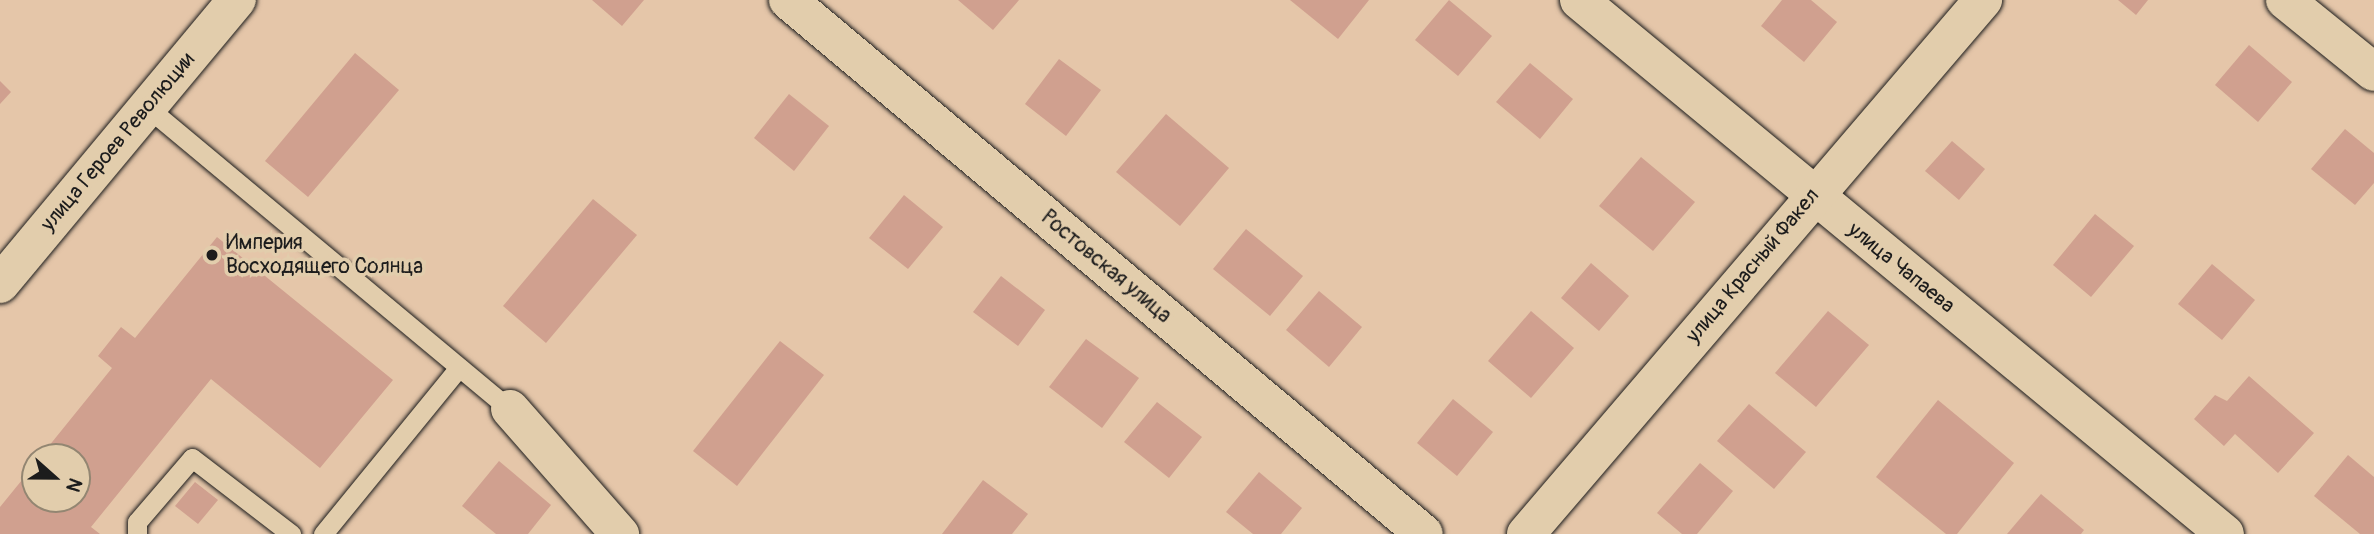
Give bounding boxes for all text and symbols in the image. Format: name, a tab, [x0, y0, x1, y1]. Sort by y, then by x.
street label: улица Героев Революции	[36, 48, 200, 236]
street label: улица Красный Факел	[1681, 184, 1825, 348]
street label: Ростовская улица	[1036, 205, 1176, 329]
street label: улица Чапаева	[1843, 217, 1959, 319]
place label: Империя Восходящего Солнца	[226, 230, 423, 280]
marker: Империя Восходящего Солнца	[204, 247, 220, 263]
north arrow	[21, 443, 91, 513]
text: N	[60, 474, 87, 495]

